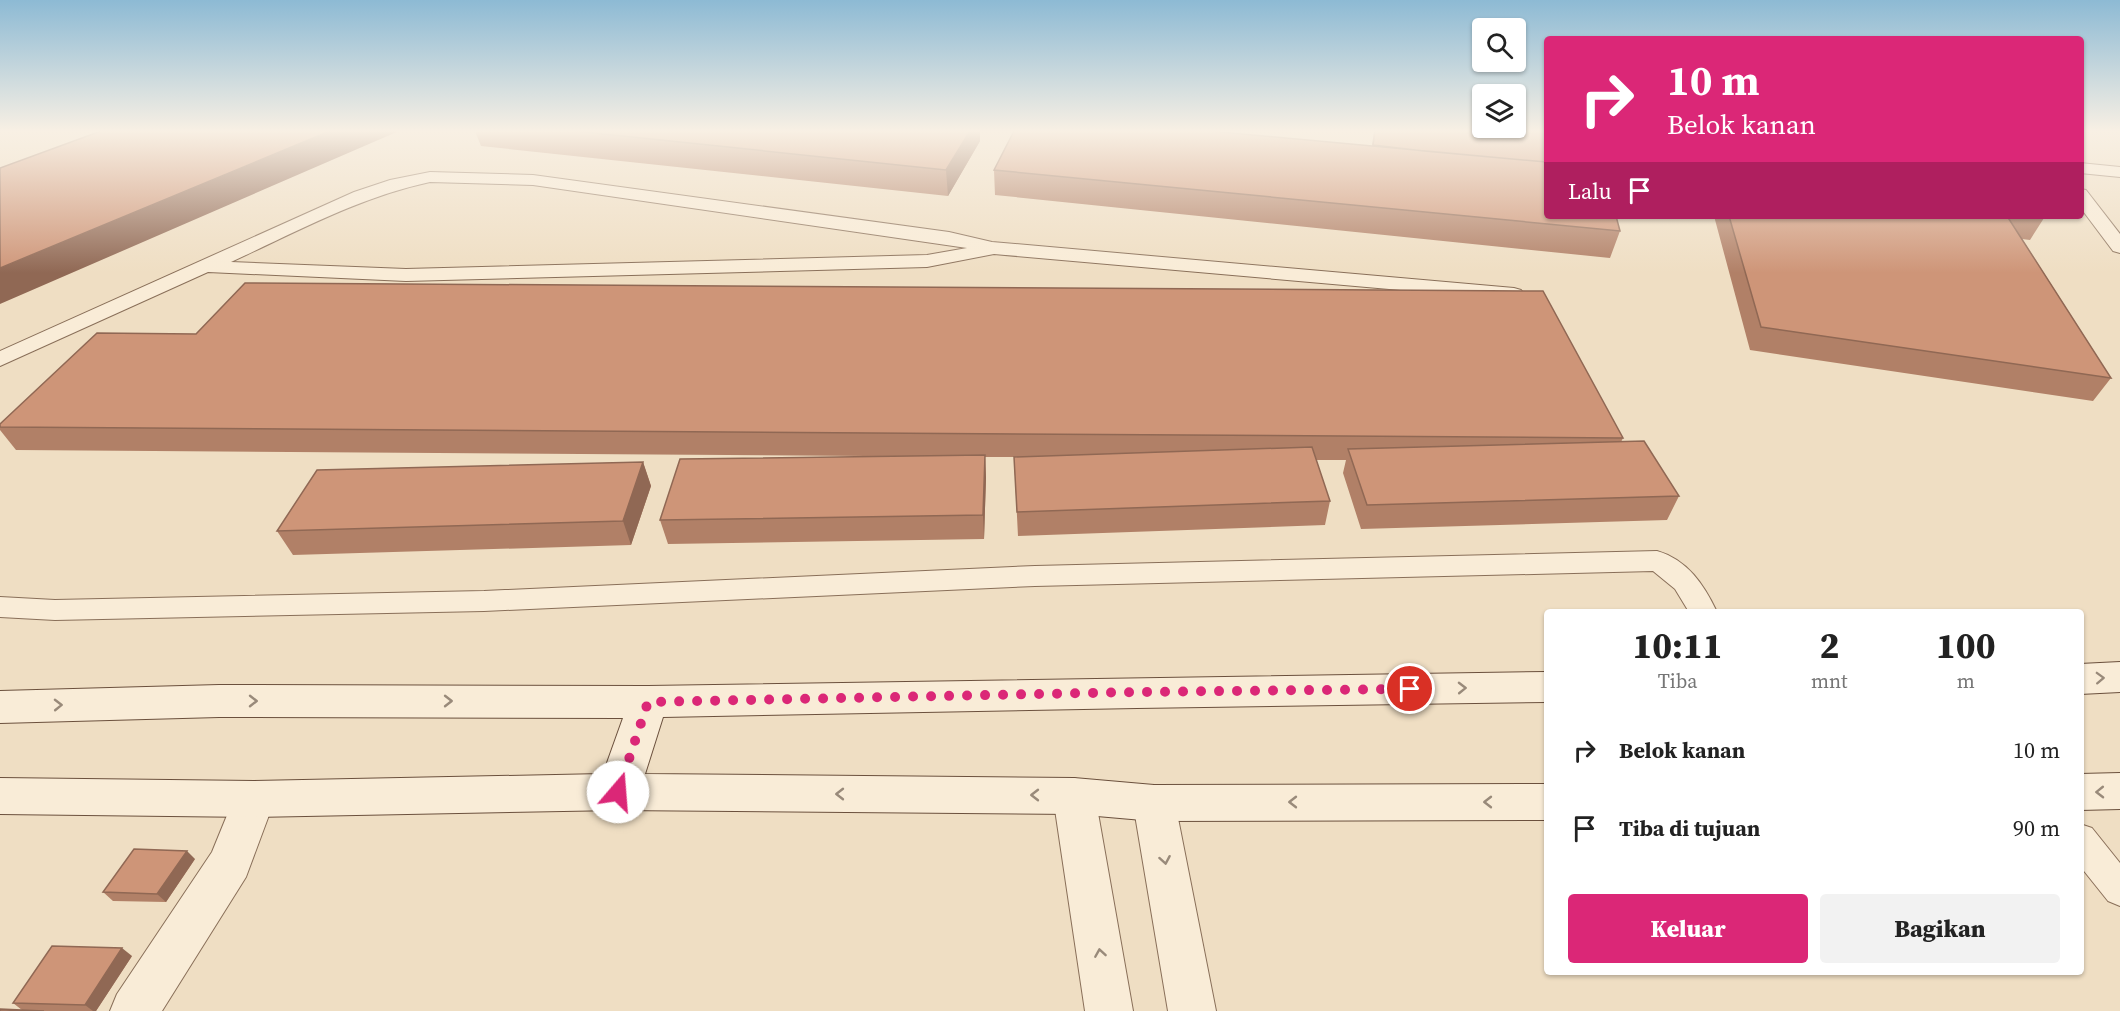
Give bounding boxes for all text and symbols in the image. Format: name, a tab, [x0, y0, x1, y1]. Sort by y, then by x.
map controls	[1472, 18, 1526, 138]
button: search	[1472, 18, 1526, 72]
text: 10 m	[1667, 51, 1760, 109]
icon: right	[1568, 60, 1646, 138]
button: layers	[1472, 84, 1526, 138]
text: Belok kanan	[1667, 106, 1816, 143]
icon: arrive	[1623, 174, 1656, 207]
text: Lalu	[1568, 176, 1611, 206]
text: 10:11	[1632, 621, 1723, 670]
text: 2	[1819, 621, 1839, 670]
text: 100	[1936, 621, 1996, 670]
pin	[1384, 663, 1435, 714]
text: Tiba	[1658, 667, 1697, 695]
text: mnt	[1811, 667, 1848, 695]
text: m	[1957, 667, 1975, 695]
icon: arrive	[1393, 672, 1426, 705]
one-way arrow	[2096, 672, 2105, 685]
one-way arrow	[1458, 682, 1467, 694]
one-way arrow	[249, 695, 258, 707]
one-way arrow	[444, 695, 453, 707]
one-way arrow	[54, 699, 63, 711]
icon: right	[1568, 734, 1601, 767]
text: Belok kanan	[1619, 735, 1745, 765]
text: 10 m	[2013, 735, 2060, 765]
position arrow	[586, 760, 650, 824]
one-way arrow	[2096, 786, 2105, 798]
one-way arrow	[836, 787, 845, 800]
one-way arrow	[1031, 789, 1040, 801]
one-way arrow	[1289, 796, 1298, 808]
one-way arrow	[1484, 796, 1493, 808]
icon: arrive	[1568, 812, 1601, 845]
text: Tiba di tujuan	[1619, 813, 1760, 843]
text: 90 m	[2013, 813, 2060, 843]
one-way arrow	[1158, 855, 1171, 865]
button: Keluar	[1568, 894, 1808, 963]
button: Bagikan	[1820, 894, 2060, 963]
one-way arrow	[1094, 949, 1106, 958]

